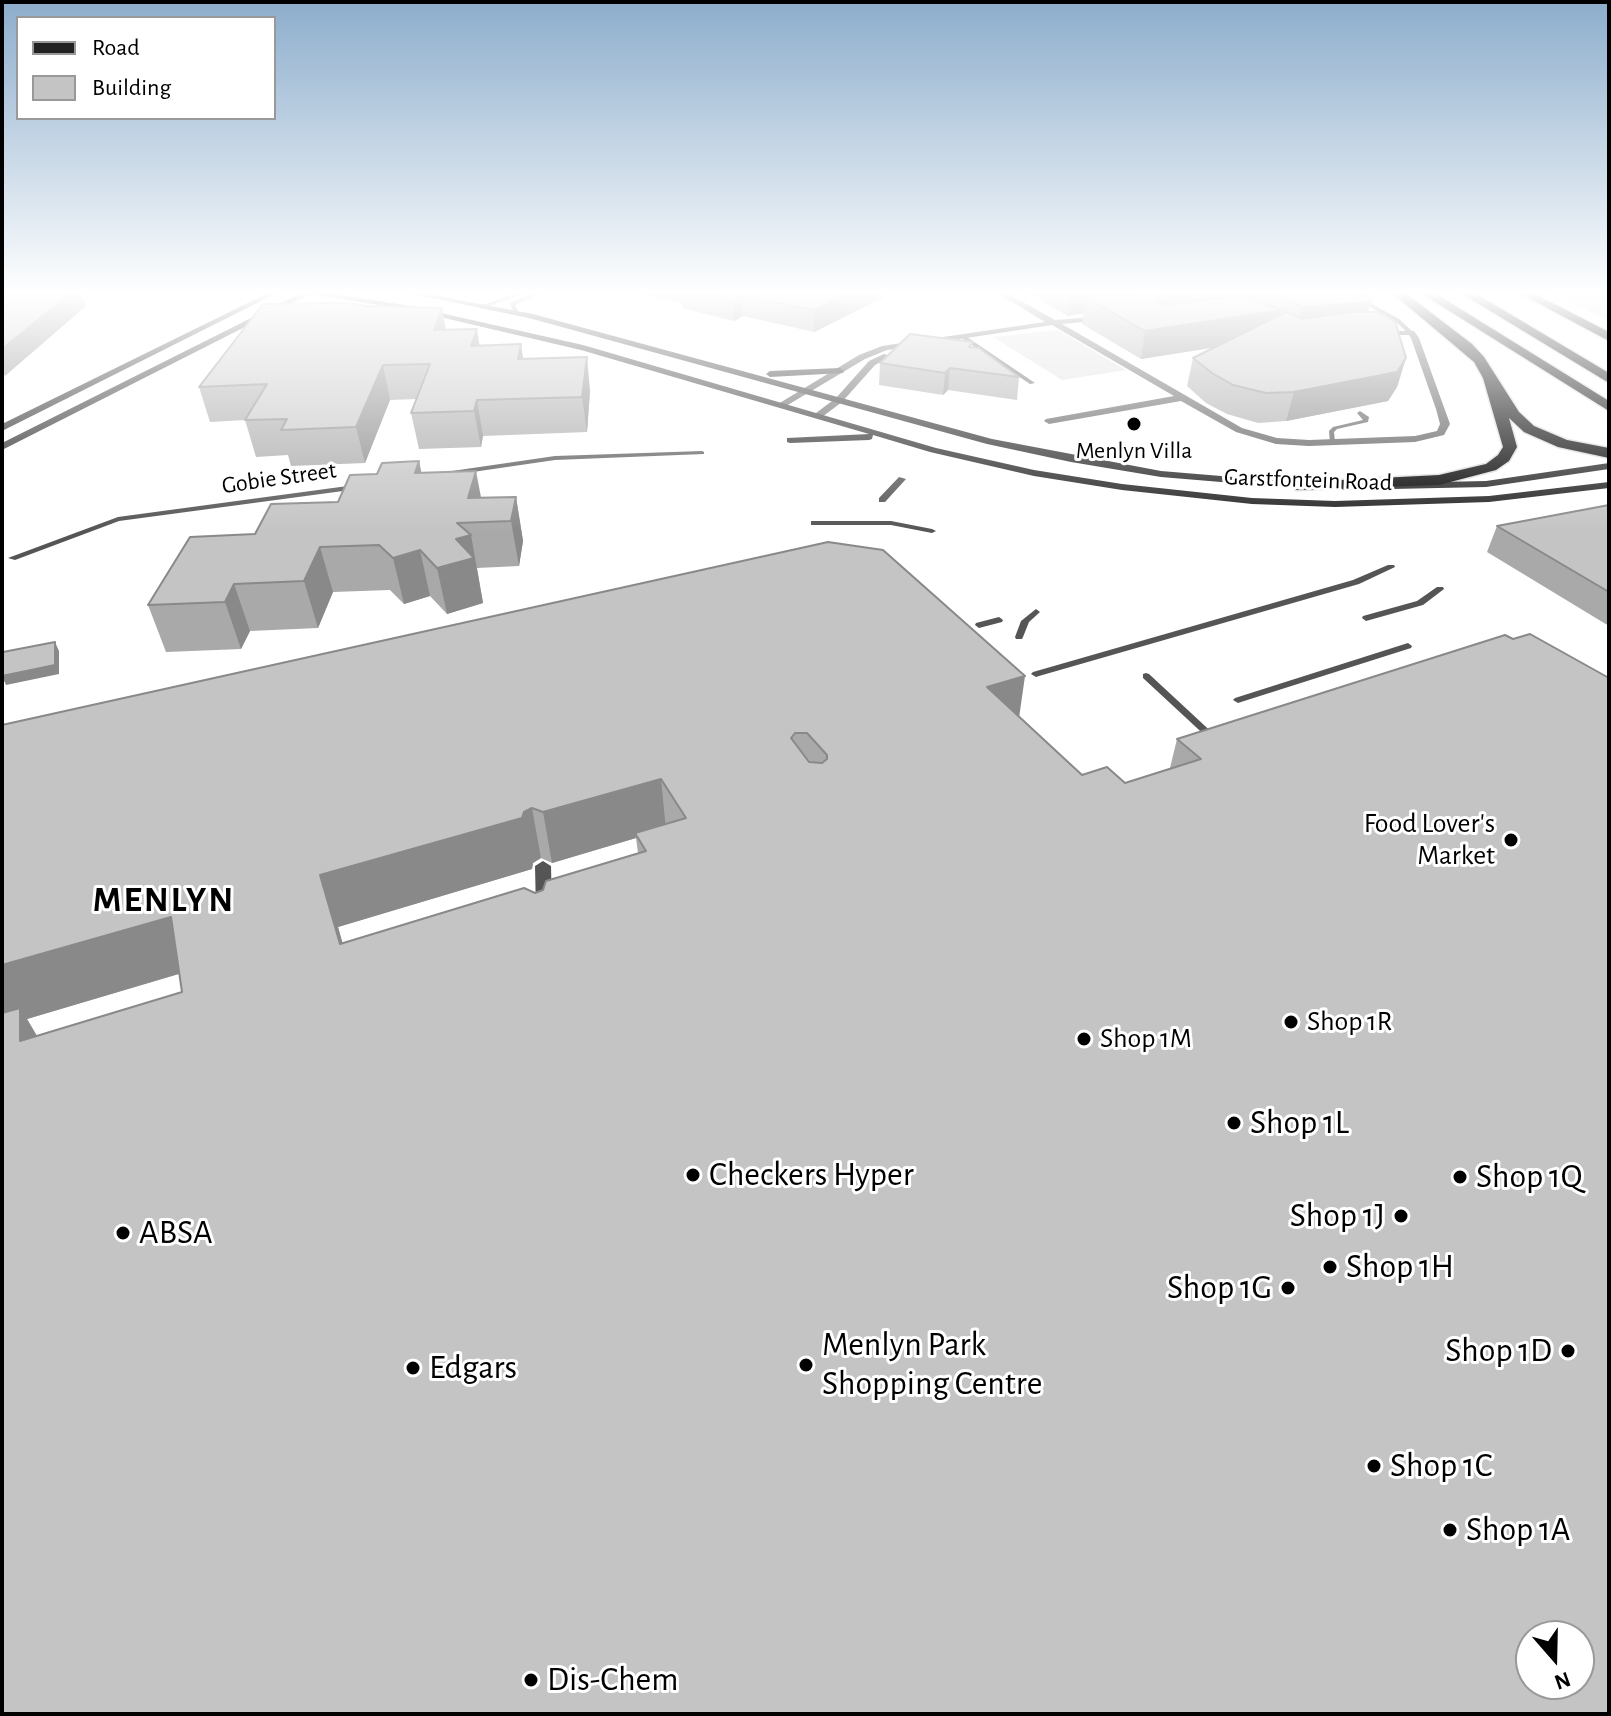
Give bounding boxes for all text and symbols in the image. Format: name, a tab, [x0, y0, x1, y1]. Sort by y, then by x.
legend	[16, 16, 276, 120]
text: Road	[92, 36, 140, 60]
text: Building	[92, 76, 171, 100]
marker: Menlyn Villa	[1125, 415, 1143, 433]
place label: Menlyn Villa	[1076, 437, 1192, 465]
street label: Gobie Street	[220, 456, 338, 500]
street label: Garstfontein Road	[1223, 463, 1393, 497]
place label: Food Lover's Market	[1364, 807, 1495, 873]
marker: Food Lover's Market	[1502, 831, 1520, 849]
district label: MENLYN	[93, 878, 235, 922]
place label: Shop 1R	[1307, 1005, 1392, 1039]
marker: Shop 1R	[1282, 1013, 1300, 1031]
place label: Shop 1M	[1100, 1022, 1192, 1056]
marker: Shop 1M	[1075, 1030, 1093, 1048]
place label: Shop 1L	[1250, 1103, 1349, 1143]
marker: Shop 1L	[1225, 1114, 1243, 1132]
place label: Checkers Hyper	[709, 1155, 914, 1195]
place label: Shop 1Q	[1476, 1157, 1582, 1197]
marker: Checkers Hyper	[684, 1166, 702, 1184]
marker: Shop 1Q	[1451, 1168, 1469, 1186]
place label: Shop 1J	[1290, 1196, 1385, 1236]
marker: Shop 1J	[1392, 1207, 1410, 1225]
place label: ABSA	[139, 1213, 213, 1253]
marker: ABSA	[114, 1224, 132, 1242]
place label: Shop 1H	[1346, 1247, 1454, 1287]
marker: Shop 1H	[1321, 1258, 1339, 1276]
place label: Shop 1G	[1167, 1268, 1272, 1308]
marker: Shop 1G	[1279, 1279, 1297, 1297]
place label: Menlyn Park Shopping Centre	[822, 1325, 1042, 1404]
place label: Shop 1D	[1445, 1331, 1552, 1371]
marker: Shop 1D	[1559, 1342, 1577, 1360]
place label: Edgars	[429, 1348, 517, 1388]
marker: Menlyn Park Shopping Centre	[797, 1356, 815, 1374]
marker: Edgars	[404, 1359, 422, 1377]
place label: Shop 1C	[1390, 1446, 1492, 1486]
marker: Shop 1C	[1365, 1457, 1383, 1475]
place label: Shop 1A	[1466, 1510, 1570, 1550]
marker: Shop 1A	[1441, 1521, 1459, 1539]
north arrow	[1515, 1620, 1595, 1700]
place label: Dis-Chem	[547, 1660, 678, 1700]
text: N	[1552, 1668, 1573, 1694]
marker: Dis-Chem	[522, 1671, 540, 1689]

